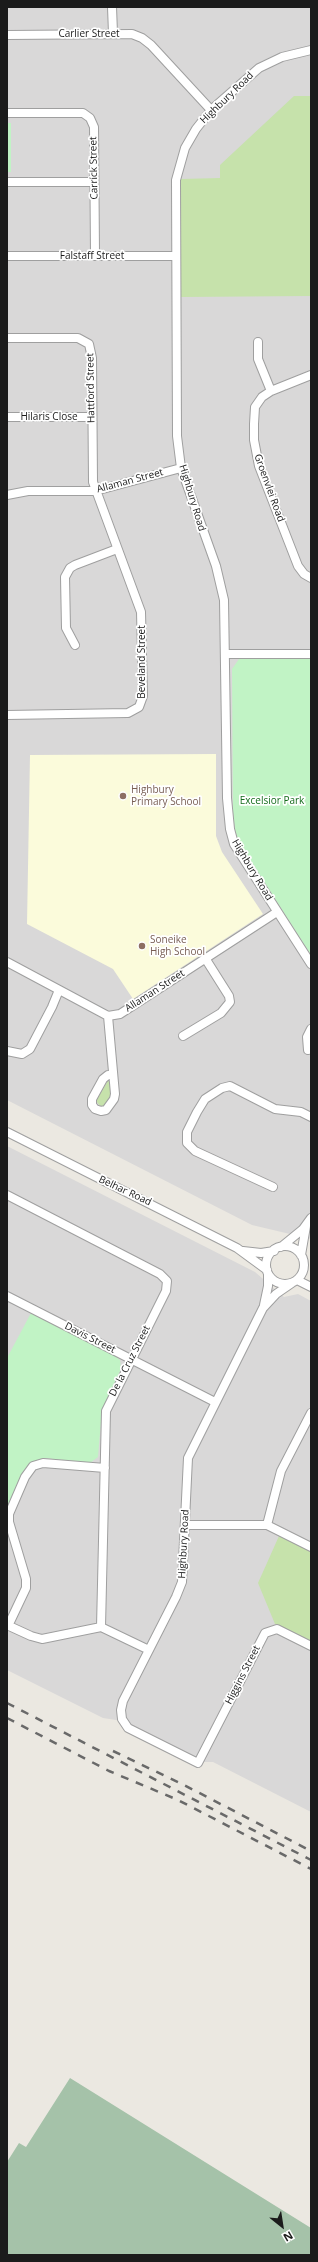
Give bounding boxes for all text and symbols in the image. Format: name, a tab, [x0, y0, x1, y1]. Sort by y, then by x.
street label: Carlier Street	[58, 28, 120, 40]
street label: Highbury Road	[198, 70, 256, 126]
street label: Carrick Street	[87, 136, 101, 200]
street label: Falstaff Street	[60, 250, 124, 262]
street label: Hattford Street	[84, 353, 98, 423]
street label: Hilaris Close	[20, 411, 78, 423]
street label: Groenvlei Road	[251, 452, 287, 524]
street label: Highbury Road	[176, 463, 208, 533]
street label: Allaman Street	[95, 466, 165, 496]
street label: Beveland Street	[136, 625, 148, 699]
place label: Highbury Primary School	[131, 784, 201, 808]
marker: Highbury Primary School	[118, 791, 128, 801]
park label: Excelsior Park	[240, 795, 304, 807]
street label: Highbury Road	[229, 837, 275, 903]
place label: Soneike High School	[150, 934, 205, 958]
marker: Soneike High School	[137, 941, 147, 951]
street label: Allaman Street	[123, 967, 187, 1015]
street label: Belhar Road	[97, 1174, 153, 1208]
street label: Davis Street	[62, 1320, 118, 1356]
street label: De la Cruz Street	[107, 1324, 153, 1398]
street label: Highbury Road	[176, 1509, 192, 1579]
street label: Higgins Street	[223, 1643, 263, 1707]
north arrow	[262, 2206, 302, 2246]
text: N	[281, 2228, 296, 2246]

